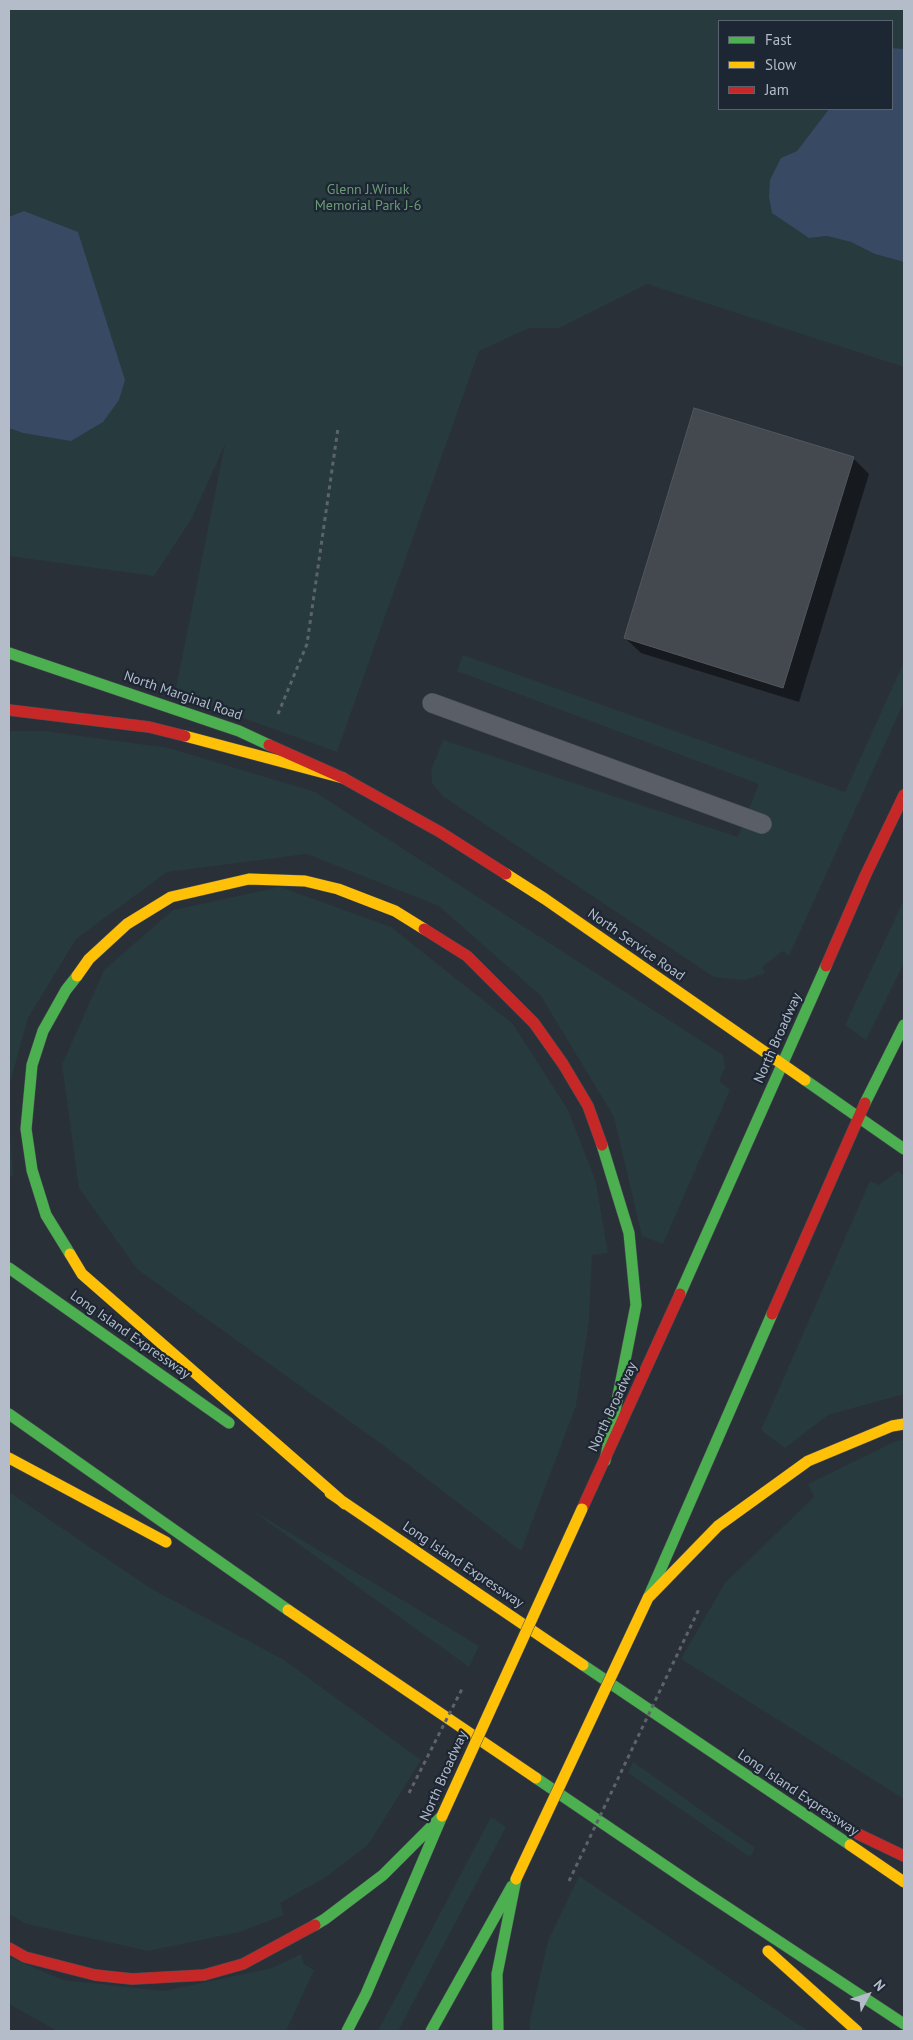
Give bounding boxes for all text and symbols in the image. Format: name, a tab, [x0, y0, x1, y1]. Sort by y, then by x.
legend	[718, 20, 893, 110]
text: Fast	[765, 30, 792, 49]
text: Slow	[765, 55, 796, 74]
text: Jam	[765, 80, 789, 99]
park label: Glenn J.Winuk Memorial Park J-6	[315, 182, 421, 214]
street label: North Marginal Road	[121, 668, 245, 724]
street label: North Service Road	[584, 905, 688, 985]
street label: North Broadway	[751, 990, 805, 1086]
street label: Long Island Expressway	[67, 1287, 193, 1383]
street label: North Broadway	[585, 1360, 641, 1454]
street label: Long Island Expressway	[399, 1518, 527, 1612]
street label: North Broadway	[417, 1728, 471, 1824]
street label: Long Island Expressway	[734, 1746, 862, 1840]
north arrow	[843, 1970, 893, 2020]
text: N	[870, 1976, 889, 1995]

